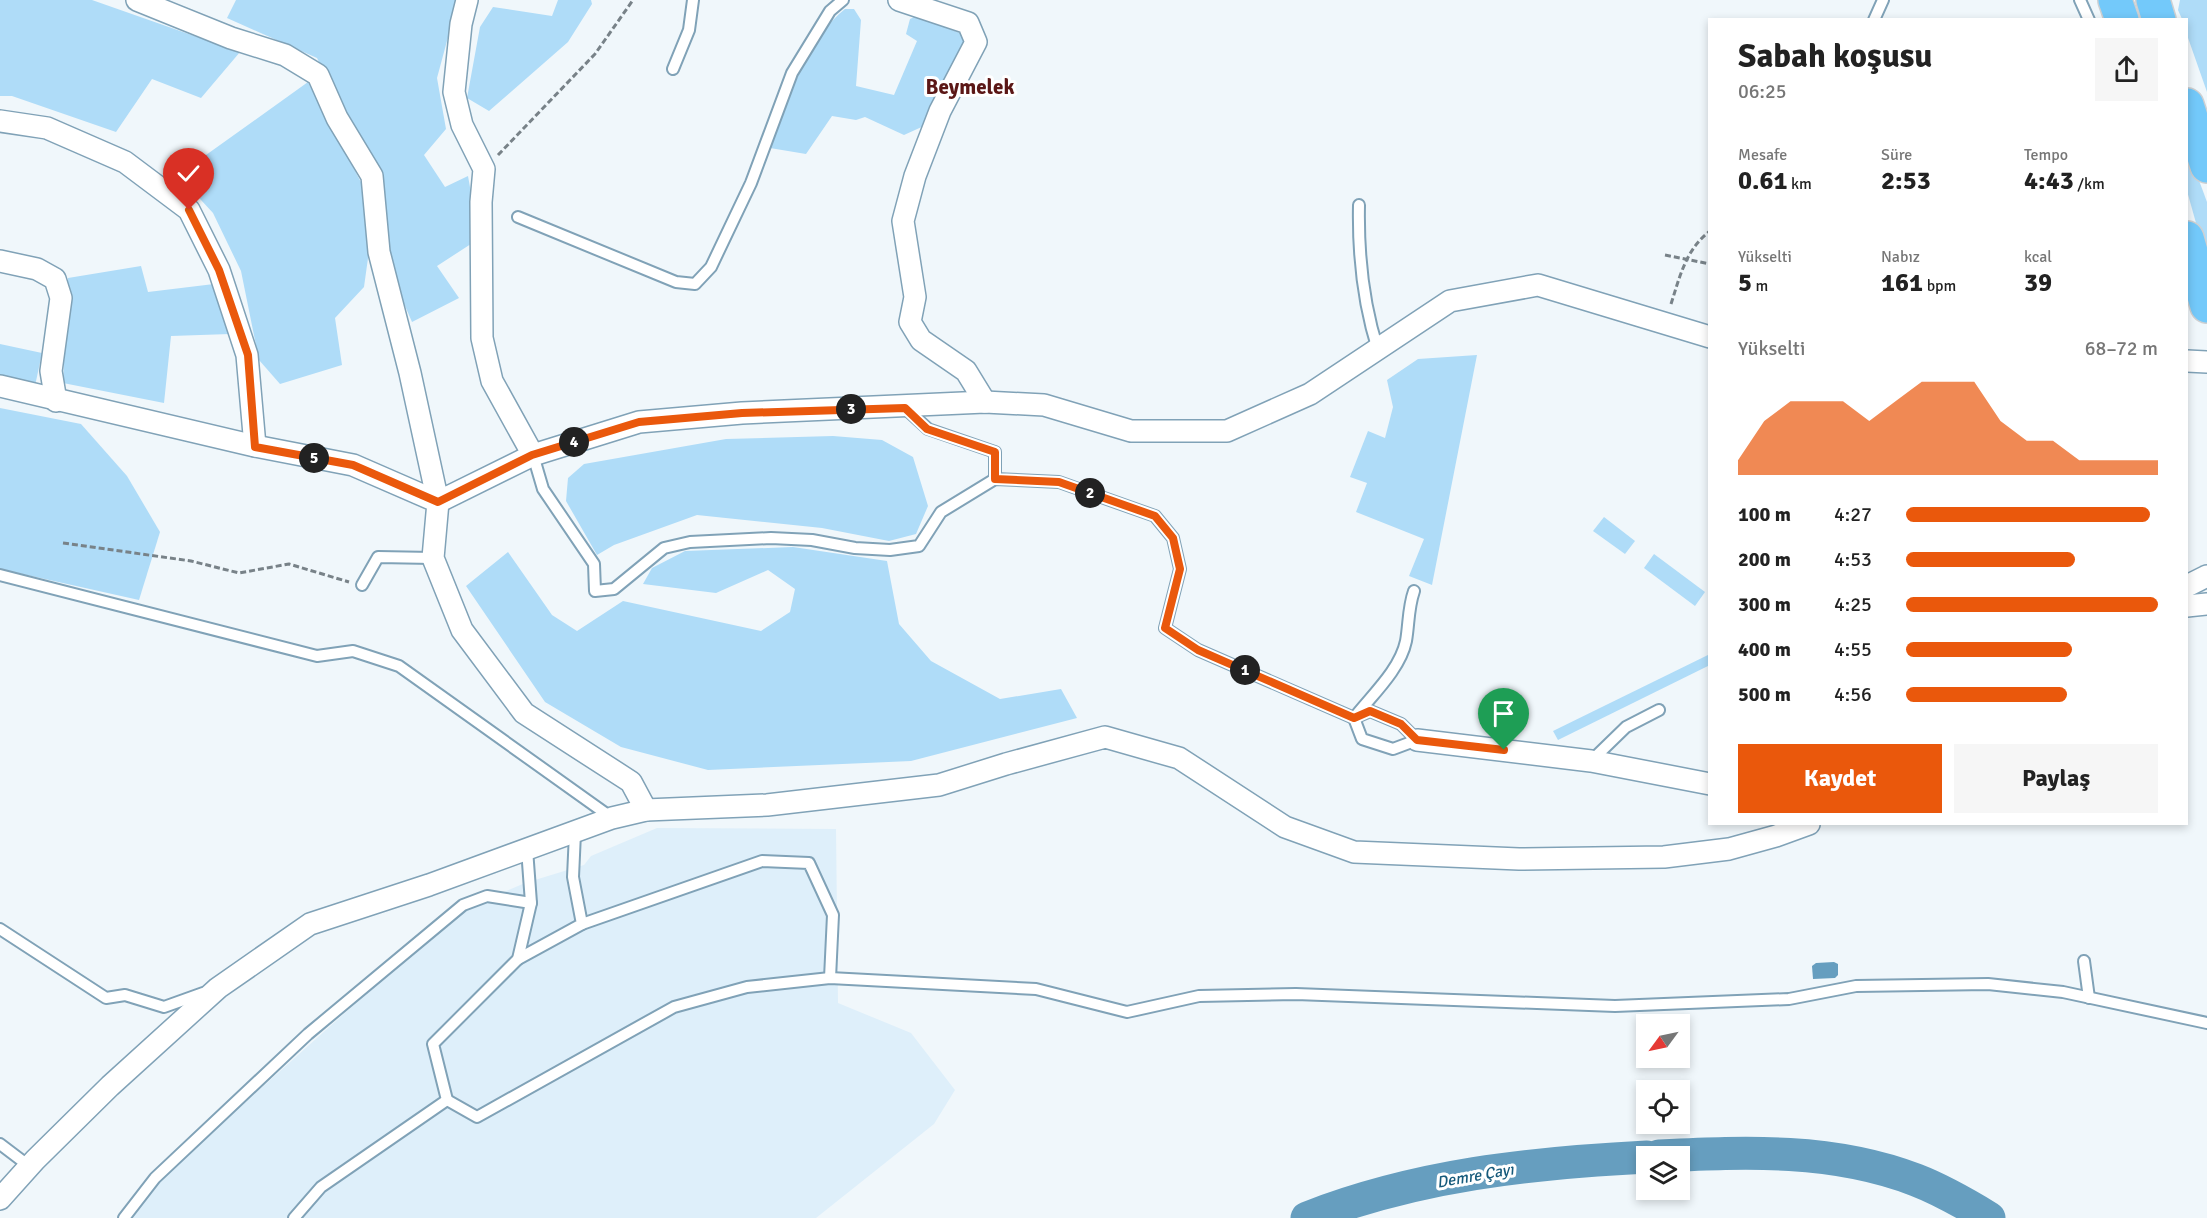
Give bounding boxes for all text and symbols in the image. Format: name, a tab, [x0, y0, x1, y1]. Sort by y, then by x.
text: Sabah koşusu	[1738, 36, 1933, 77]
button: share	[2095, 38, 2158, 101]
district label: Beymelek	[926, 74, 1014, 100]
text: 06:25	[1738, 79, 1787, 104]
text: Mesafe	[1738, 145, 1787, 165]
text: Süre	[1881, 145, 1912, 165]
text: Tempo	[2024, 145, 2068, 165]
pin	[163, 148, 214, 210]
icon: check	[172, 157, 205, 190]
text: 0.61	[1738, 165, 1788, 197]
text: 2:53	[1881, 165, 1931, 197]
text: 4:43	[2024, 165, 2074, 197]
text: km	[1788, 174, 1812, 194]
text: /km	[2074, 174, 2105, 194]
text: Yükselti	[1738, 247, 1792, 267]
text: Nabız	[1881, 247, 1920, 267]
text: kcal	[2024, 247, 2052, 267]
text: 5	[1738, 267, 1752, 299]
text: 161	[1881, 267, 1923, 299]
text: 39	[2024, 267, 2052, 299]
text: m	[1752, 276, 1768, 296]
text: bpm	[1923, 276, 1956, 296]
text: Yükselti	[1738, 336, 1805, 361]
text: 68–72 m	[2085, 336, 2158, 361]
pin: 3	[836, 394, 866, 424]
text: 3	[847, 399, 855, 419]
pin: 4	[559, 427, 589, 457]
text: 4	[570, 432, 578, 452]
pin: 5	[299, 443, 329, 473]
text: 5	[310, 448, 318, 468]
pin: 2	[1075, 478, 1105, 508]
text: 2	[1086, 483, 1094, 503]
text: 100 m	[1738, 502, 1791, 527]
text: 4:27	[1834, 502, 1872, 527]
text: 200 m	[1738, 547, 1791, 572]
text: 4:53	[1834, 547, 1872, 572]
text: 300 m	[1738, 592, 1791, 617]
text: 4:25	[1834, 592, 1872, 617]
text: 400 m	[1738, 637, 1791, 662]
text: 4:55	[1834, 637, 1872, 662]
pin: 1	[1230, 655, 1260, 685]
text: 1	[1241, 660, 1249, 680]
text: 500 m	[1738, 682, 1791, 707]
text: 4:56	[1834, 682, 1872, 707]
pin	[1478, 688, 1529, 750]
icon: arrive	[1487, 697, 1520, 730]
button: Kaydet	[1738, 744, 1942, 813]
button: Paylaş	[1954, 744, 2158, 813]
north arrow	[1636, 1014, 1690, 1068]
map controls	[1636, 1014, 1690, 1200]
button: locate	[1636, 1080, 1690, 1134]
button: layers	[1636, 1146, 1690, 1200]
water label: Demre Çayı	[1435, 1159, 1516, 1193]

